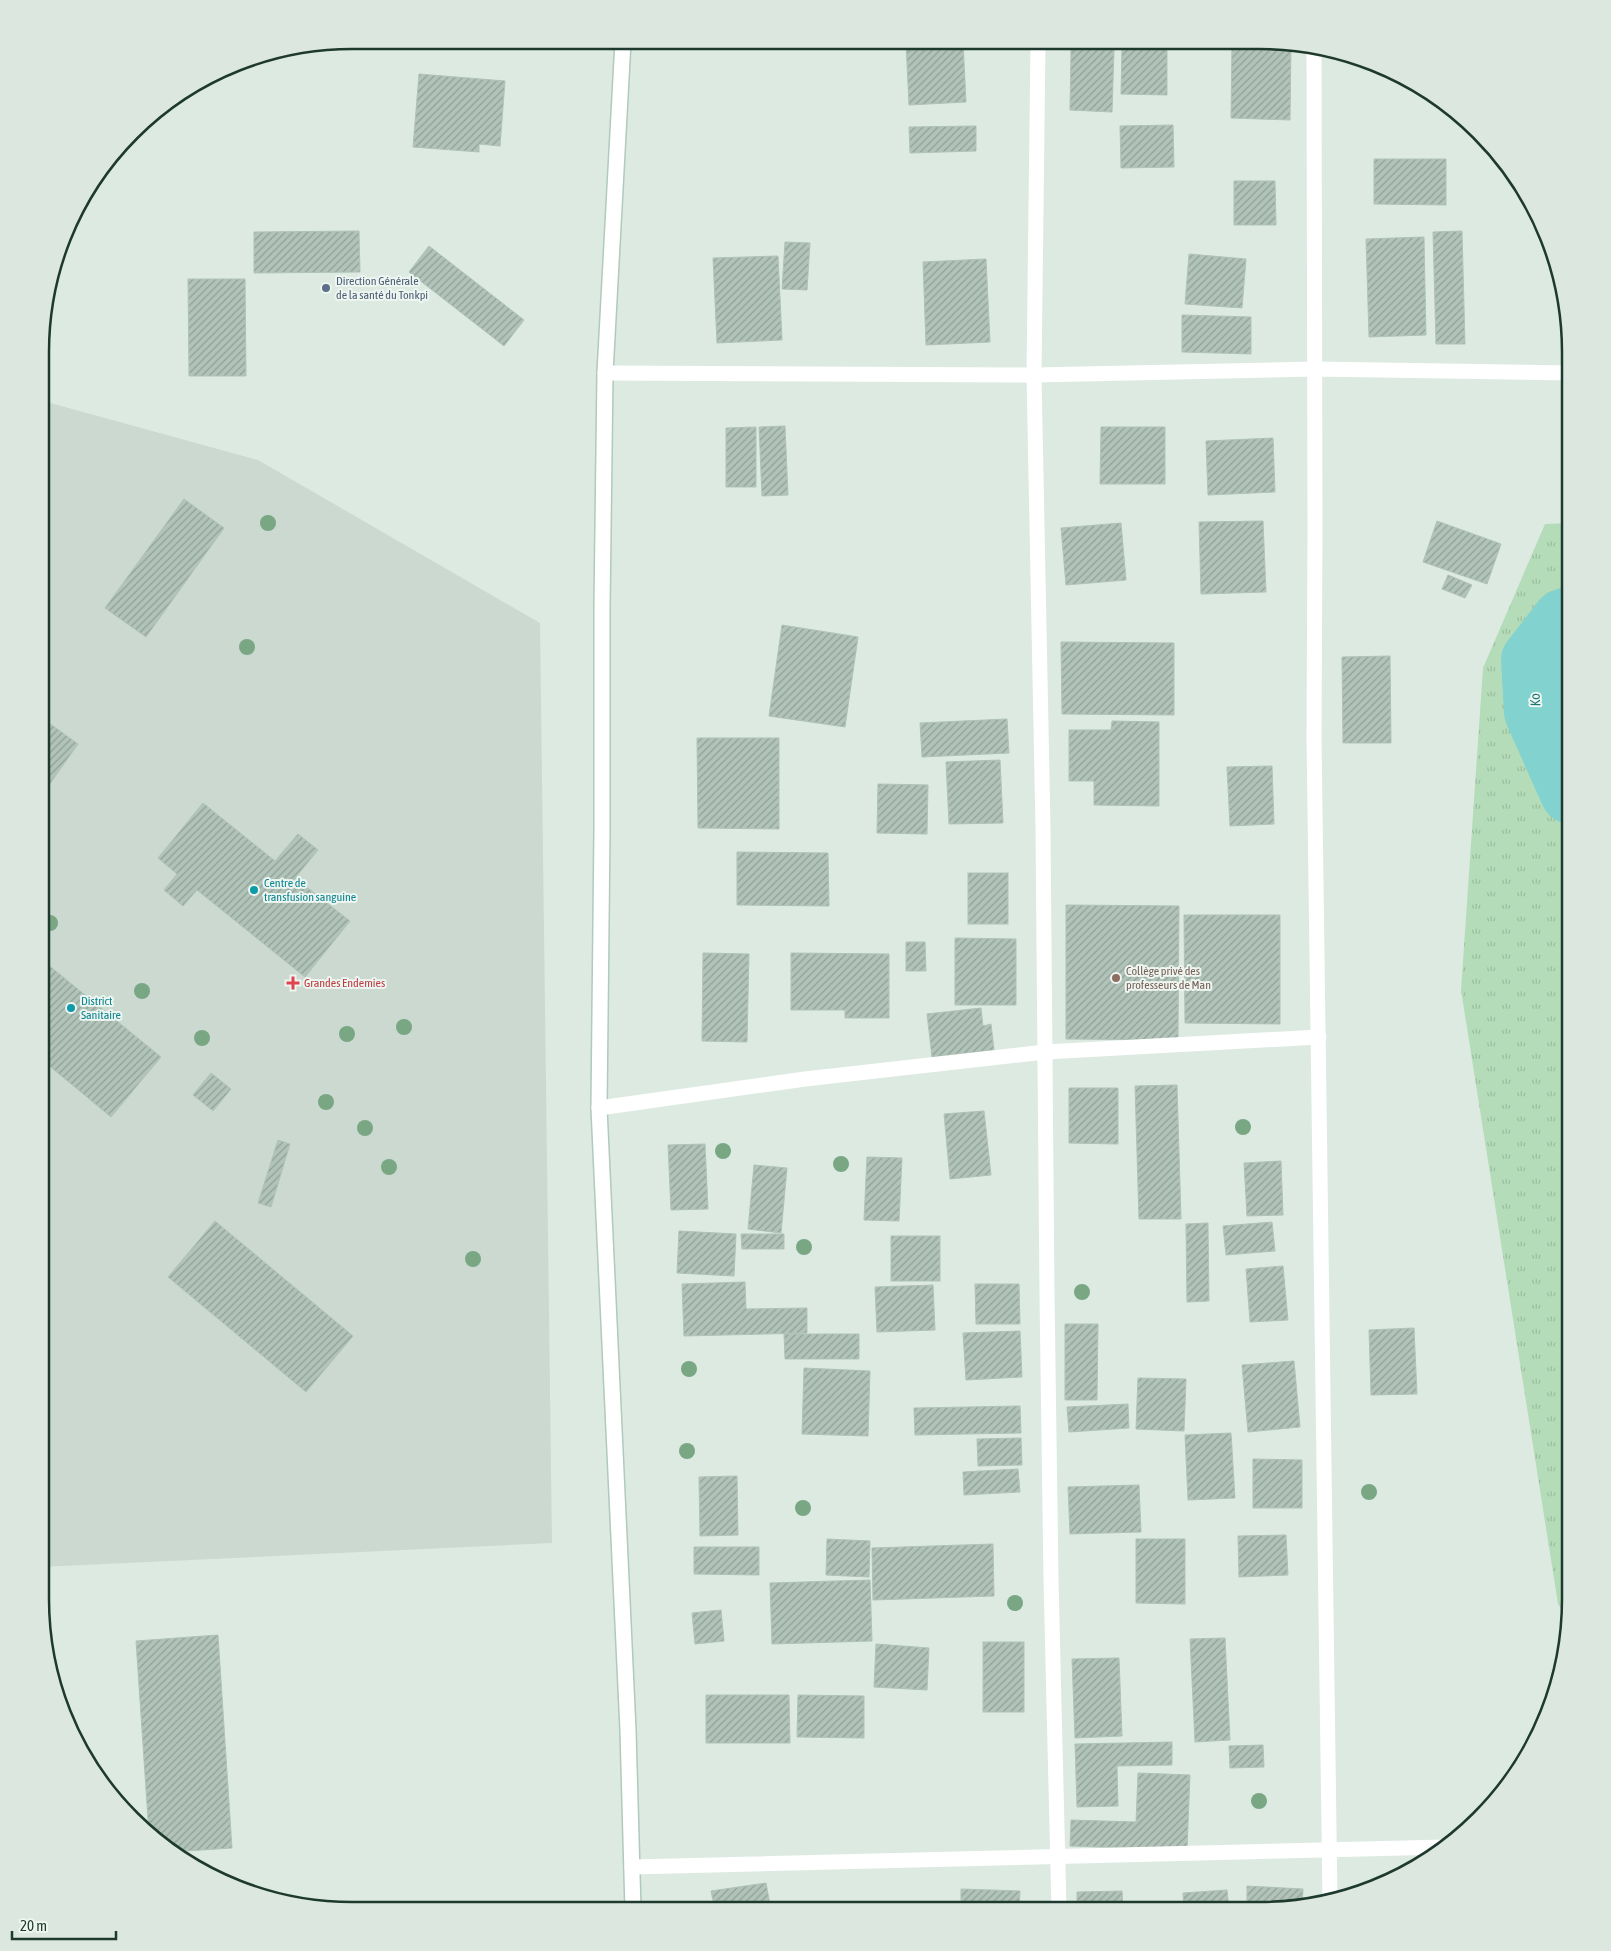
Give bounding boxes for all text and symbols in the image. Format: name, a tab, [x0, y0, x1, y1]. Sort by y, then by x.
place label: Direction Générale de la santé du Tonkpi	[336, 274, 428, 302]
marker: Direction Générale de la santé du Tonkpi	[320, 282, 332, 294]
water label: Ko	[1526, 692, 1544, 707]
place label: Centre de transfusion sanguine	[264, 876, 356, 904]
marker: Centre de transfusion sanguine	[248, 884, 260, 896]
place label: Collège privé des professeurs de Man	[1126, 964, 1211, 992]
marker: Collège privé des professeurs de Man	[1110, 972, 1122, 984]
marker: Grandes Endemies	[286, 976, 300, 990]
place label: Grandes Endemies	[304, 976, 385, 990]
place label: District Sanitaire	[81, 994, 121, 1022]
marker: District Sanitaire	[65, 1002, 77, 1014]
scale bar	[12, 1908, 116, 1940]
text: 20 m	[20, 1917, 47, 1934]

